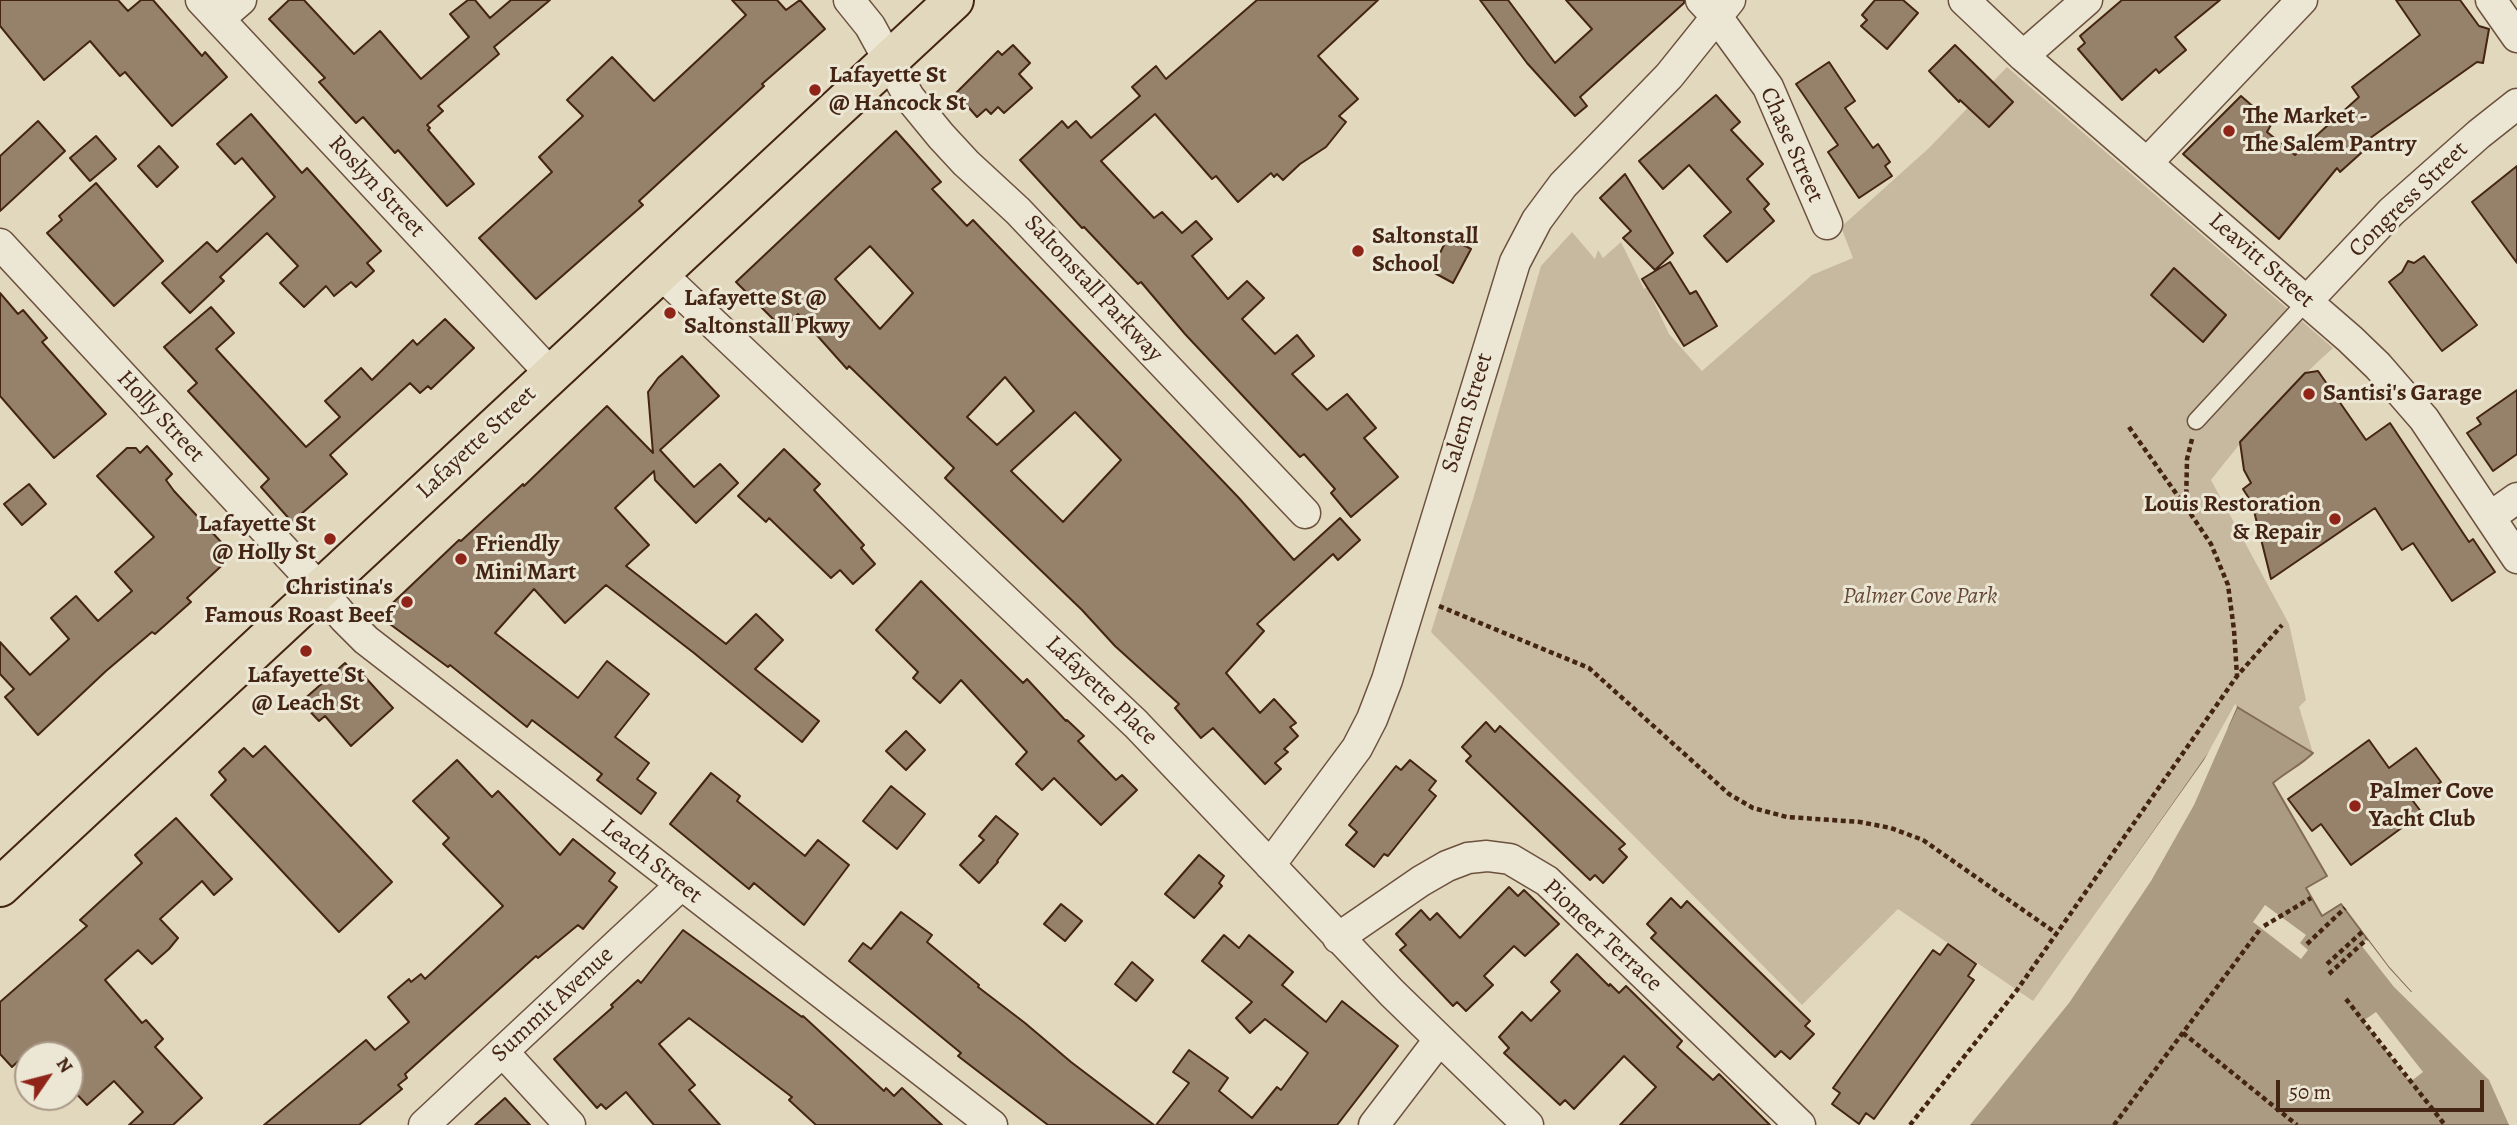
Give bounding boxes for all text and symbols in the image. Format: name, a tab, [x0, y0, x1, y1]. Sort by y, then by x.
place label: Lafayette St @ Hancock St	[829, 62, 967, 118]
marker: Lafayette St @ Hancock St	[807, 82, 823, 98]
street label: Chase Street	[1753, 83, 1829, 207]
place label: The Market - The Salem Pantry	[2243, 103, 2416, 159]
marker: The Market - The Salem Pantry	[2221, 123, 2237, 139]
street label: Roslyn Street	[321, 130, 431, 244]
street label: Congress Street	[2343, 136, 2475, 264]
street label: Leavitt Street	[2202, 207, 2320, 315]
street label: Saltonstall Parkway	[1017, 210, 1169, 368]
place label: Saltonstall School	[1372, 223, 1478, 279]
marker: Saltonstall School	[1350, 243, 1366, 259]
place label: Lafayette St @ Saltonstall Pkwy	[684, 285, 850, 341]
marker: Lafayette St @ Saltonstall Pkwy	[662, 305, 678, 321]
street label: Salem Street	[1436, 350, 1500, 476]
street label: Holly Street	[110, 365, 210, 469]
street label: Lafayette Street	[411, 380, 543, 506]
place label: Santisi's Garage	[2323, 380, 2482, 408]
marker: Santisi's Garage	[2301, 386, 2317, 402]
place label: Louis Restoration & Repair	[2144, 491, 2321, 547]
place label: Lafayette St @ Holly St	[198, 511, 316, 567]
marker: Louis Restoration & Repair	[2327, 511, 2343, 527]
marker: Lafayette St @ Holly St	[322, 531, 338, 547]
place label: Friendly Mini Mart	[475, 531, 576, 587]
marker: Friendly Mini Mart	[453, 551, 469, 567]
place label: Christina's Famous Roast Beef	[204, 574, 393, 630]
park label: Palmer Cove Park	[1843, 583, 1997, 611]
marker: Christina's Famous Roast Beef	[399, 594, 415, 610]
street label: Lafayette Place	[1039, 630, 1163, 752]
marker: Lafayette St @ Leach St	[298, 643, 314, 659]
place label: Lafayette St @ Leach St	[247, 662, 365, 718]
place label: Palmer Cove Yacht Club	[2369, 778, 2494, 834]
marker: Palmer Cove Yacht Club	[2347, 798, 2363, 814]
street label: Leach Street	[595, 813, 707, 911]
street label: Pioneer Terrace	[1536, 873, 1668, 999]
street label: Summit Avenue	[486, 941, 620, 1069]
north arrow	[14, 1041, 84, 1111]
text: N	[50, 1052, 79, 1078]
scale bar	[2279, 1066, 2487, 1110]
text: 50 m	[2289, 1078, 2331, 1106]

